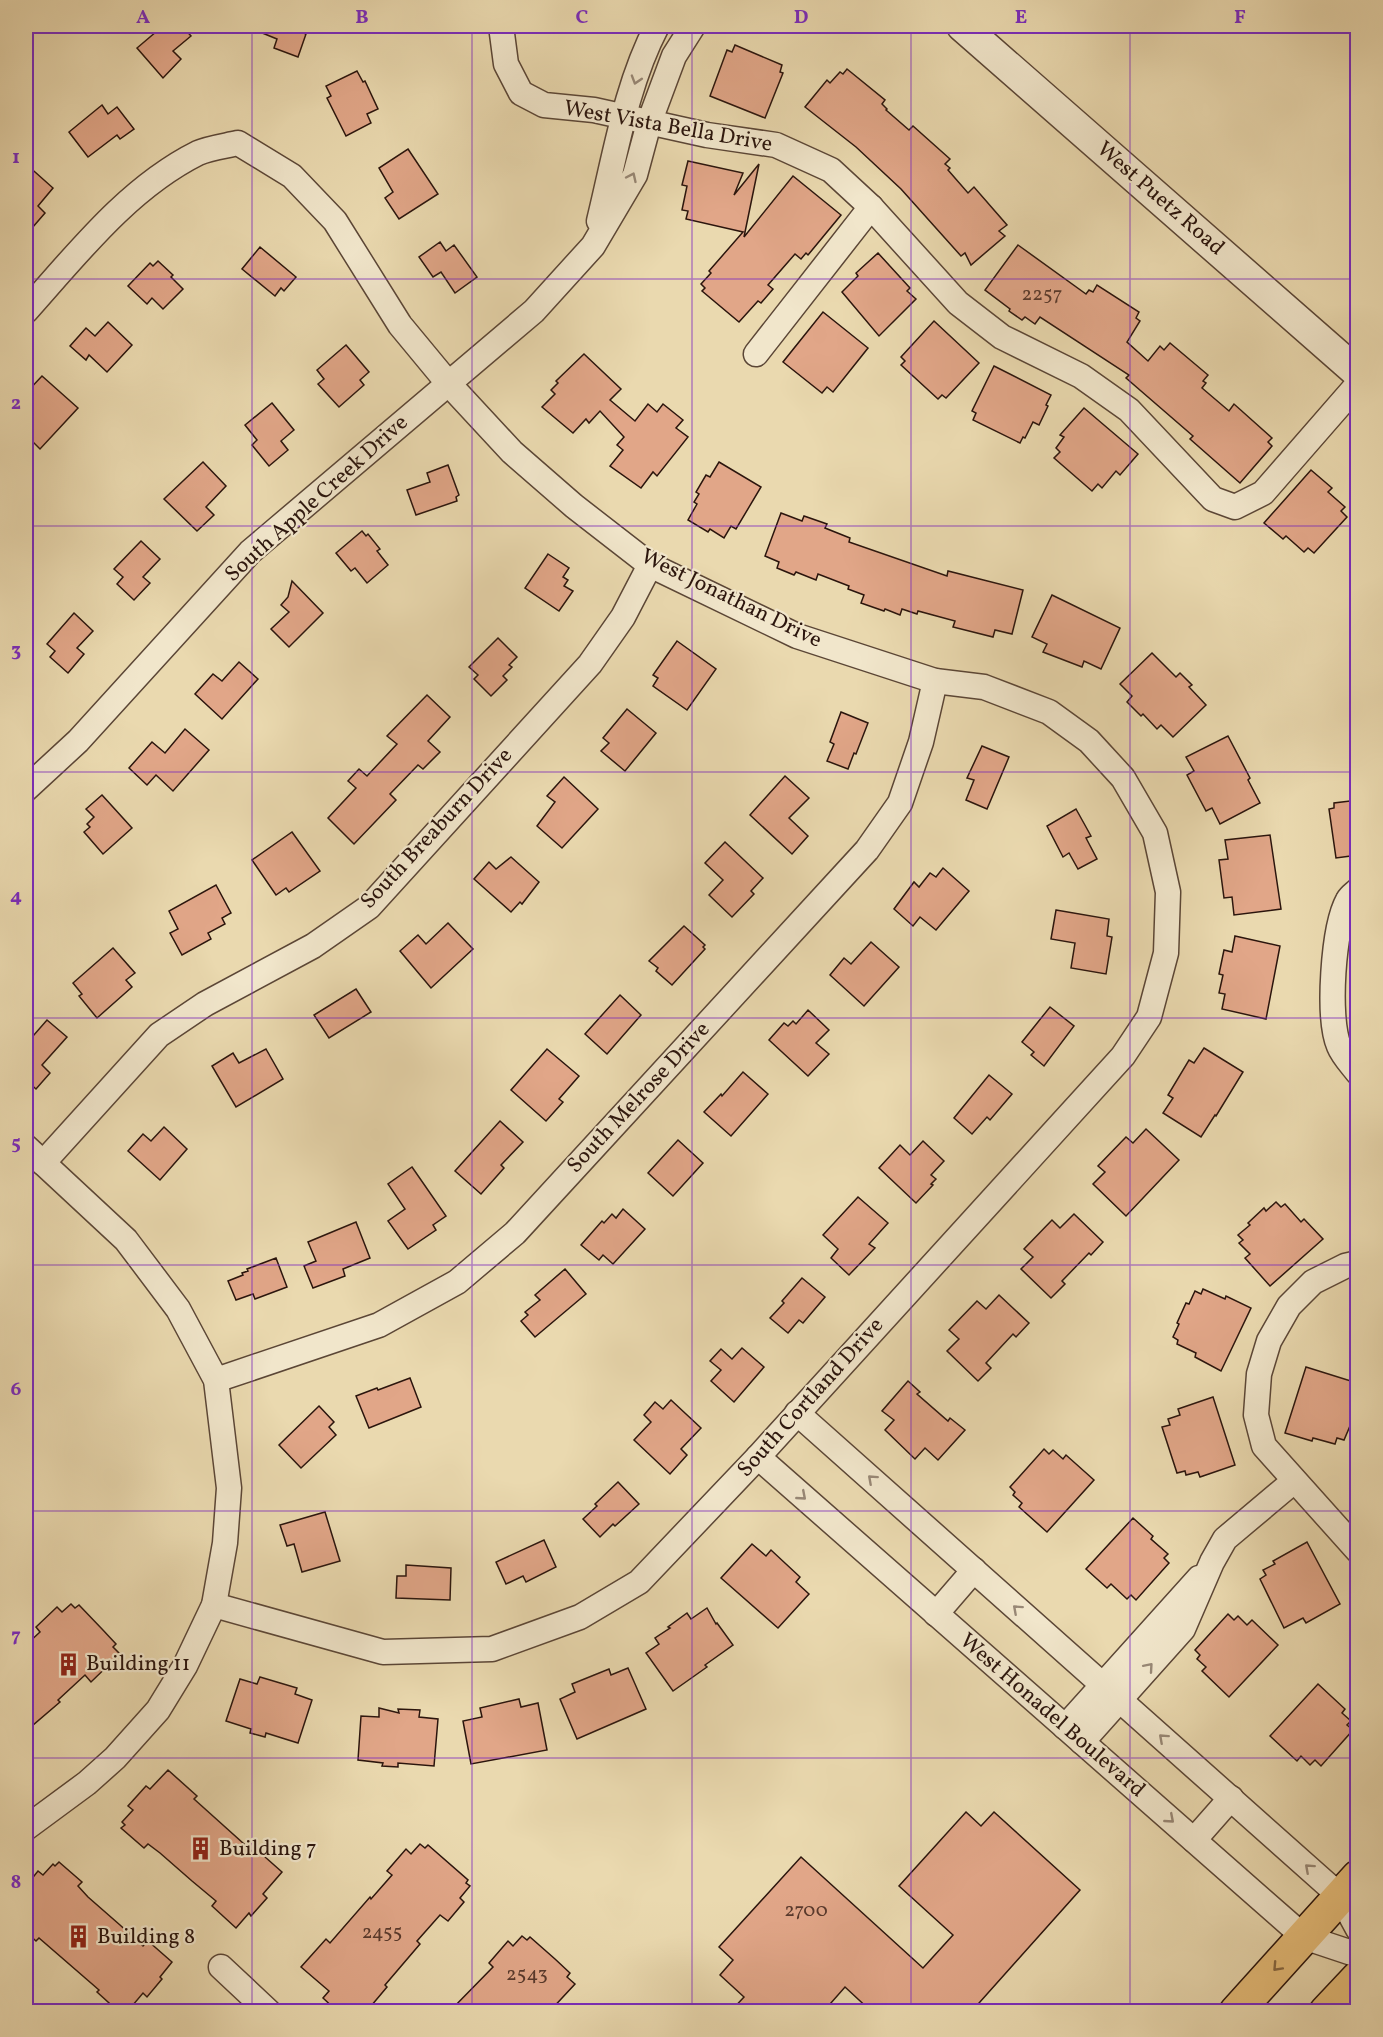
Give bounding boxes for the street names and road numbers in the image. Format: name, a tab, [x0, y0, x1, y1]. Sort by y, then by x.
street label: West Vista Bella Drive	[561, 93, 775, 161]
street label: West Puetz Road	[1089, 135, 1231, 263]
street label: South Apple Creek Drive	[219, 408, 415, 590]
street label: West Jonathan Drive	[635, 542, 827, 656]
street label: South Breaburn Drive	[354, 741, 520, 917]
street label: South Melrose Drive	[560, 1015, 718, 1181]
street label: South Cortland Drive	[731, 1311, 891, 1485]
street label: West Honadel Boulevard	[952, 1626, 1152, 1806]

